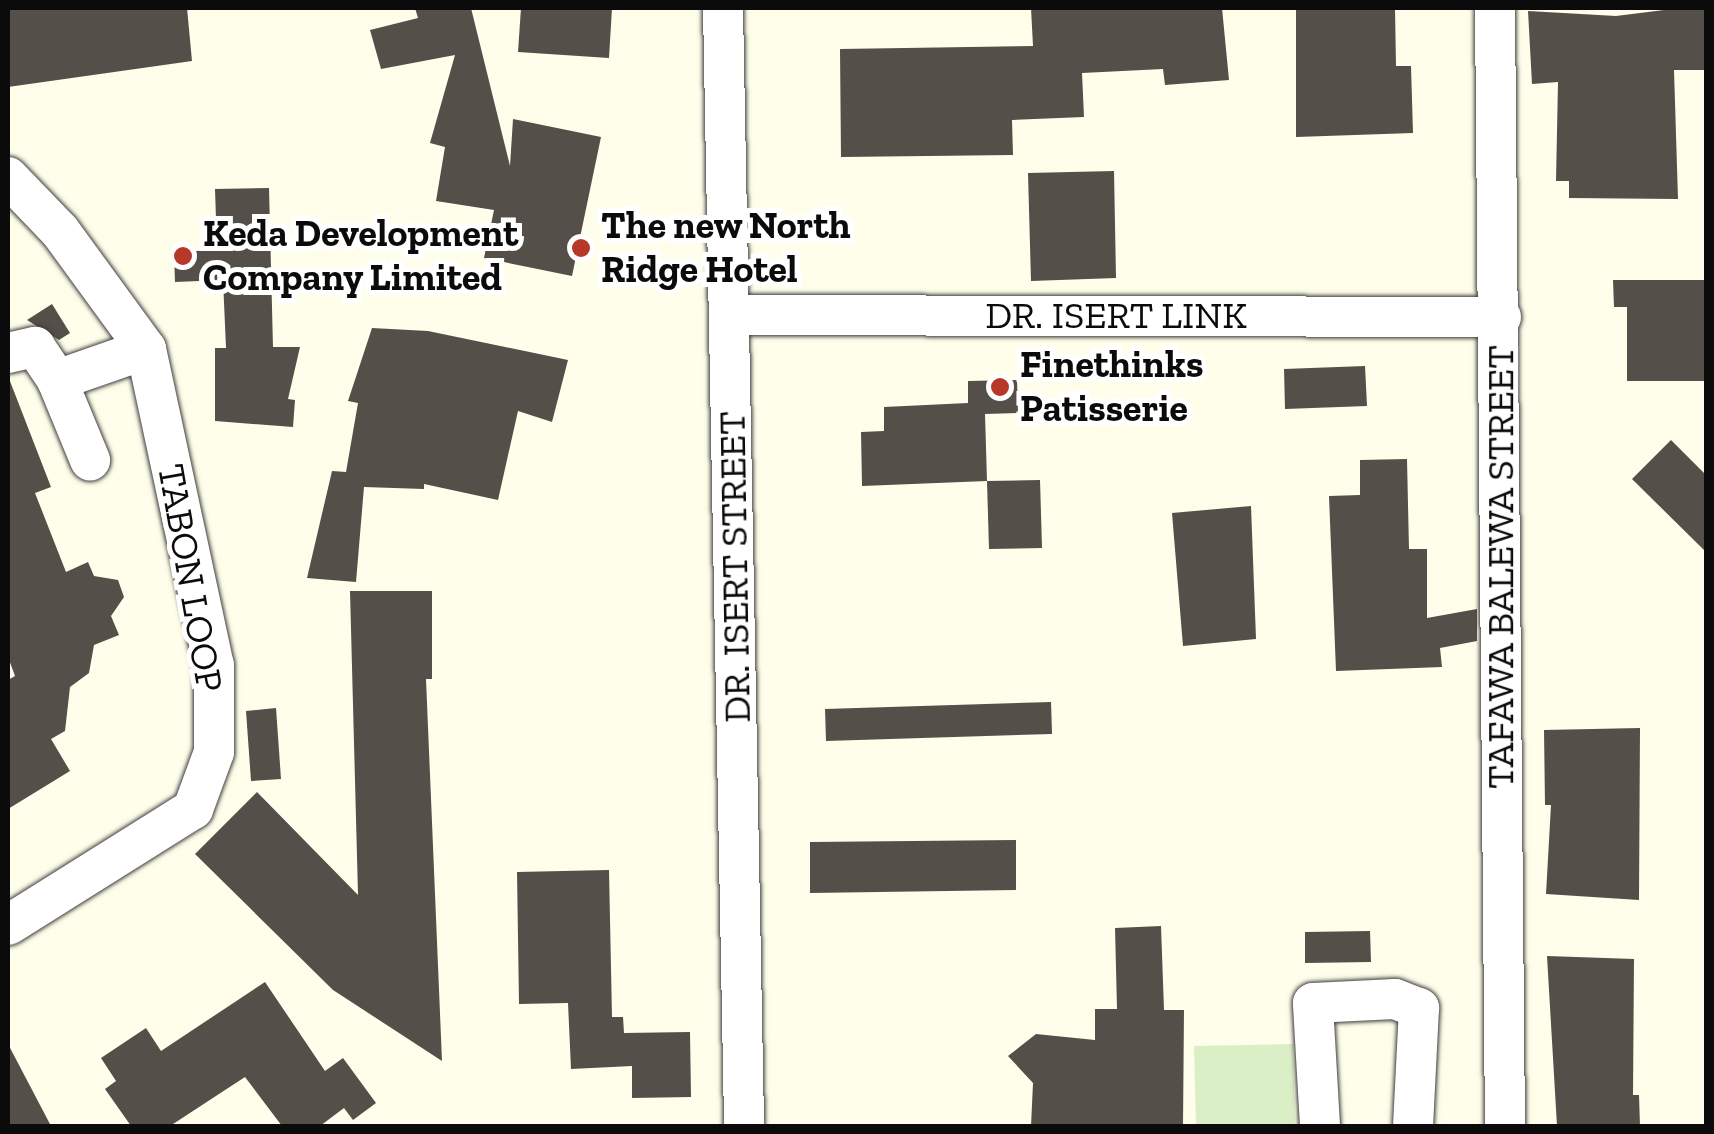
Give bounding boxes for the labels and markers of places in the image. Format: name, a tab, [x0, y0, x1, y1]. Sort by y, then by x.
place label: The new North Ridge Hotel	[601, 203, 851, 292]
place label: Keda Development Company Limited	[203, 211, 518, 300]
marker: The new North Ridge Hotel	[570, 237, 592, 259]
marker: Keda Development Company Limited	[172, 245, 194, 267]
place label: Finethinks Patisserie	[1020, 342, 1203, 432]
marker: Finethinks Patisserie	[989, 376, 1011, 398]

